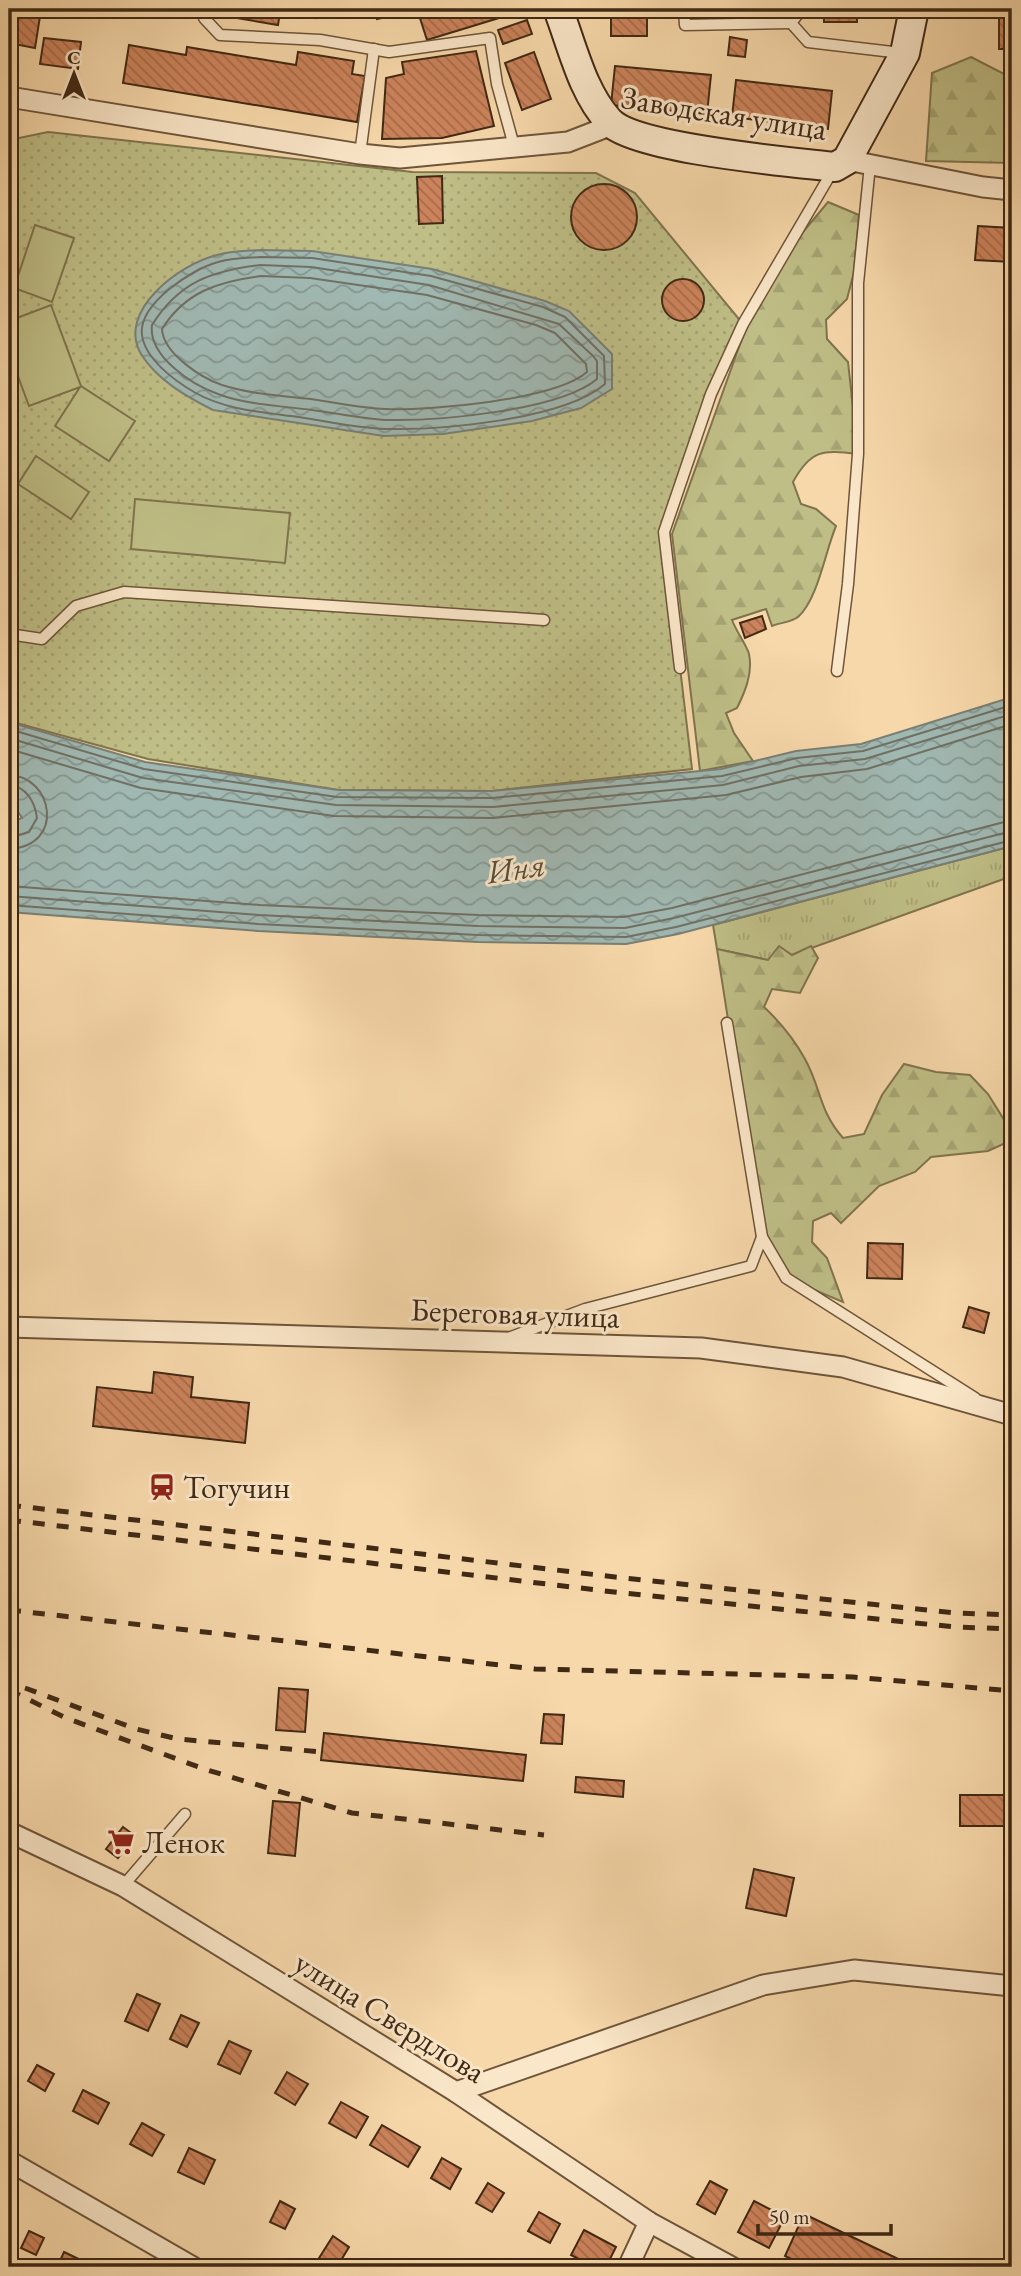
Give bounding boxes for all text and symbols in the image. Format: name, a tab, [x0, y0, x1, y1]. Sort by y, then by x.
north arrow	[38, 38, 108, 108]
text: С	[67, 45, 81, 70]
street label: Заводская улица	[618, 76, 830, 150]
water label: Иня	[483, 843, 548, 893]
street label: Береговая улица	[410, 1288, 621, 1338]
place label: Тогучин	[183, 1466, 290, 1508]
station icon: Тогучин	[147, 1472, 177, 1502]
place label: Ленок	[142, 1821, 225, 1863]
supermarket icon: Ленок	[106, 1827, 136, 1857]
street label: улица Свердлова	[287, 1941, 494, 2093]
scale bar	[758, 2192, 892, 2236]
text: 50 m	[769, 2203, 810, 2230]

